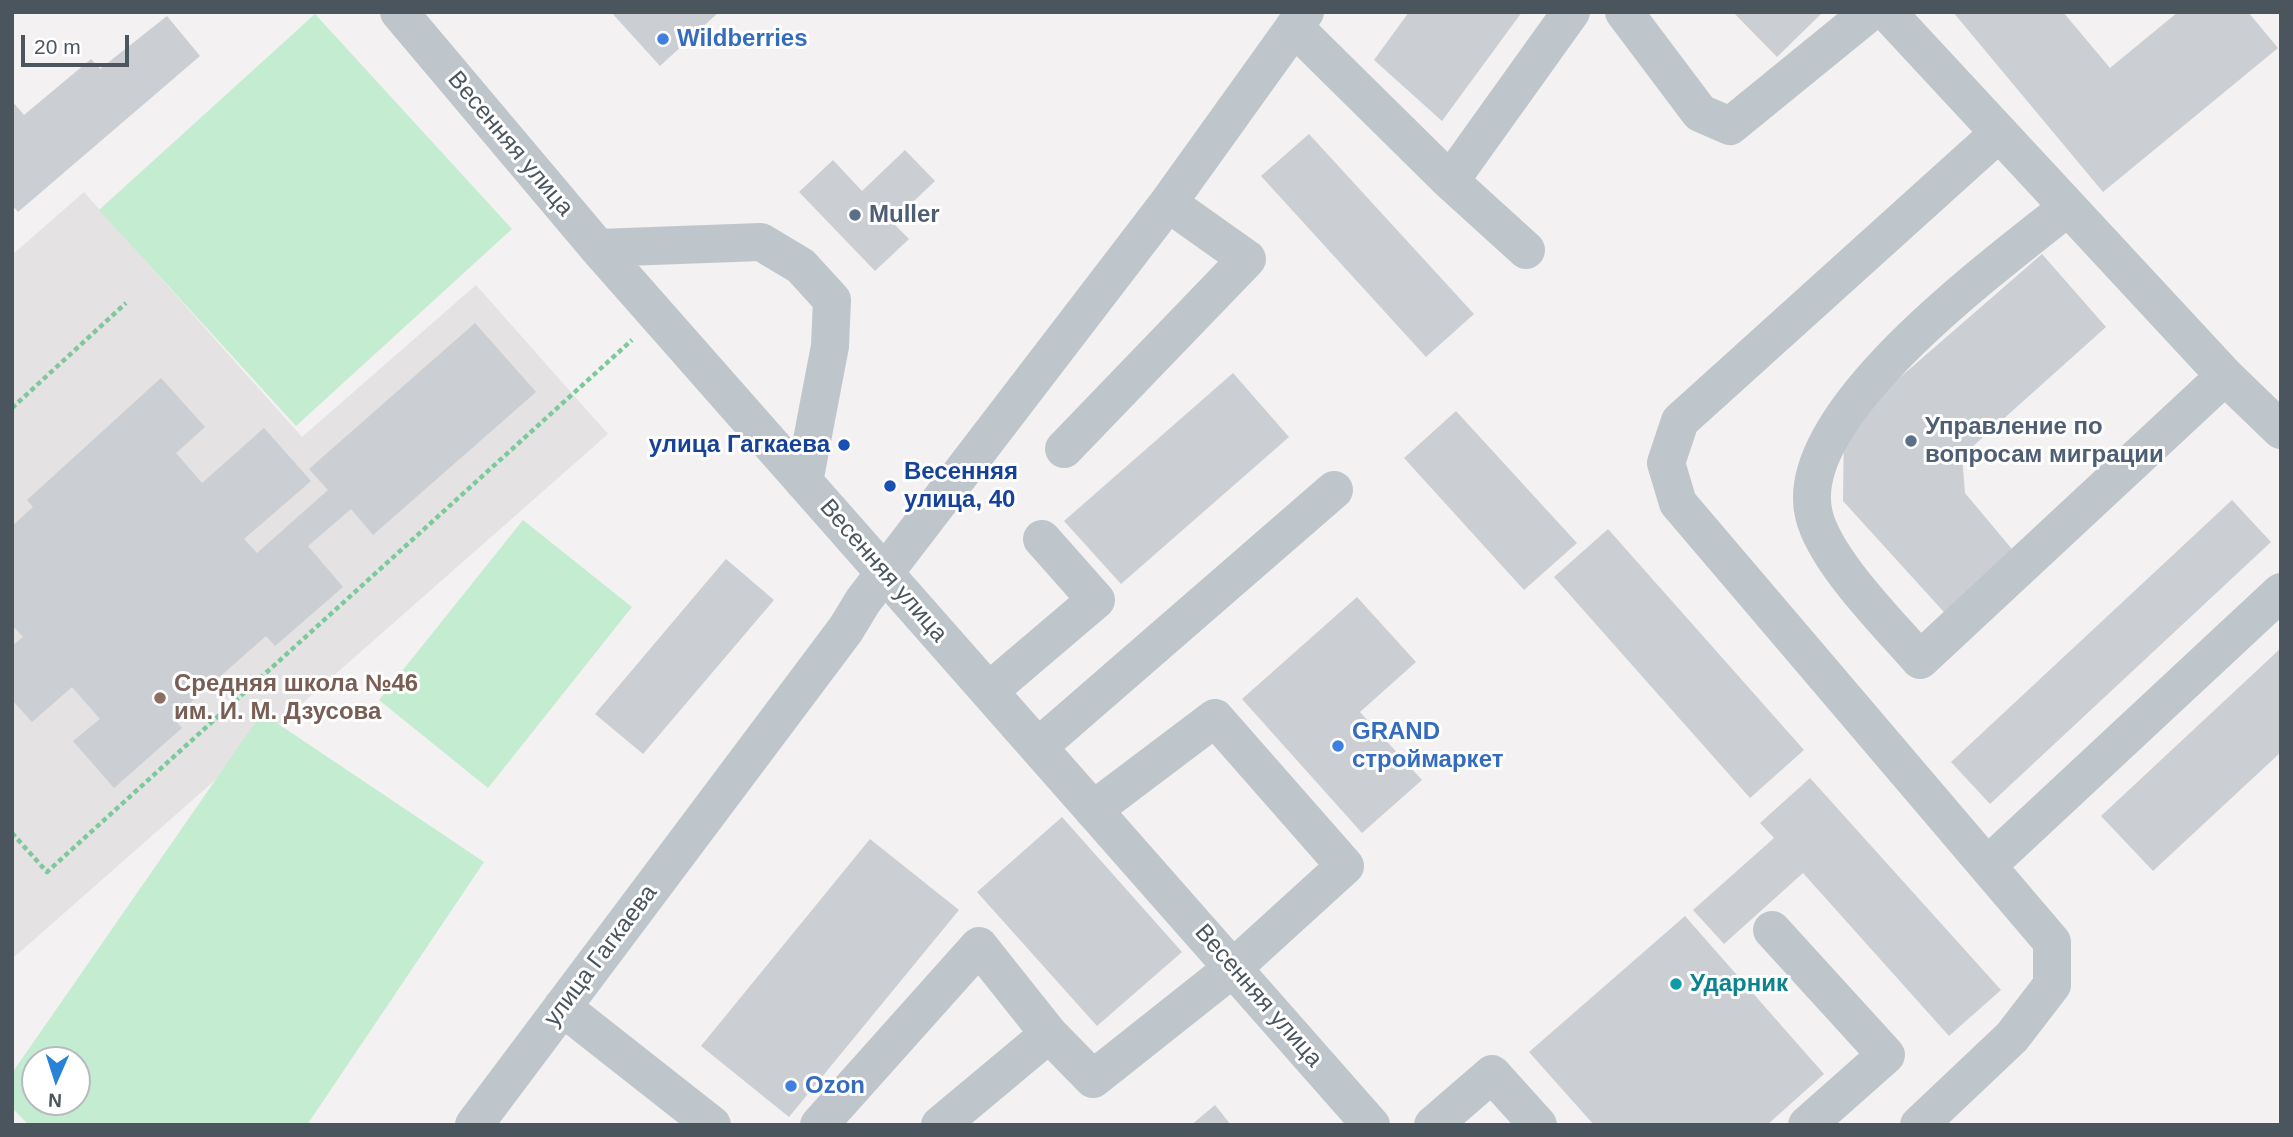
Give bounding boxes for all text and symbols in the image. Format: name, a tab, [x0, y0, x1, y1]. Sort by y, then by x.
scale bar	[24, 21, 133, 65]
place label: Wildberries	[677, 25, 807, 53]
marker: Wildberries	[655, 31, 671, 47]
text: 20 m	[34, 35, 81, 58]
street label: Весенняя улица	[441, 66, 579, 222]
place label: Muller	[869, 201, 940, 229]
marker: Muller	[847, 207, 863, 223]
place label: Управление по вопросам миграции	[1925, 413, 2164, 469]
place label: улица Гагкаева	[649, 431, 830, 459]
marker: Управление по вопросам миграции	[1903, 433, 1919, 449]
marker: улица Гагкаева	[836, 437, 852, 453]
place label: Весенняя улица, 40	[904, 458, 1018, 514]
marker: Весенняя улица, 40	[882, 478, 898, 494]
street label: Весенняя улица	[813, 494, 953, 648]
place label: Средняя школа №46 им. И. М. Дзусова	[174, 670, 418, 726]
marker: Средняя школа №46 им. И. М. Дзусова	[152, 690, 168, 706]
place label: GRAND строймаркет	[1352, 718, 1503, 774]
marker: GRAND строймаркет	[1330, 738, 1346, 754]
street label: улица Гагкаева	[538, 879, 664, 1033]
street label: Весенняя улица	[1188, 919, 1328, 1073]
place label: Ударник	[1690, 970, 1788, 998]
marker: Ударник	[1668, 976, 1684, 992]
north arrow	[21, 1046, 91, 1116]
place label: Ozon	[805, 1072, 865, 1100]
marker: Ozon	[783, 1078, 799, 1094]
text: N	[48, 1090, 62, 1111]

